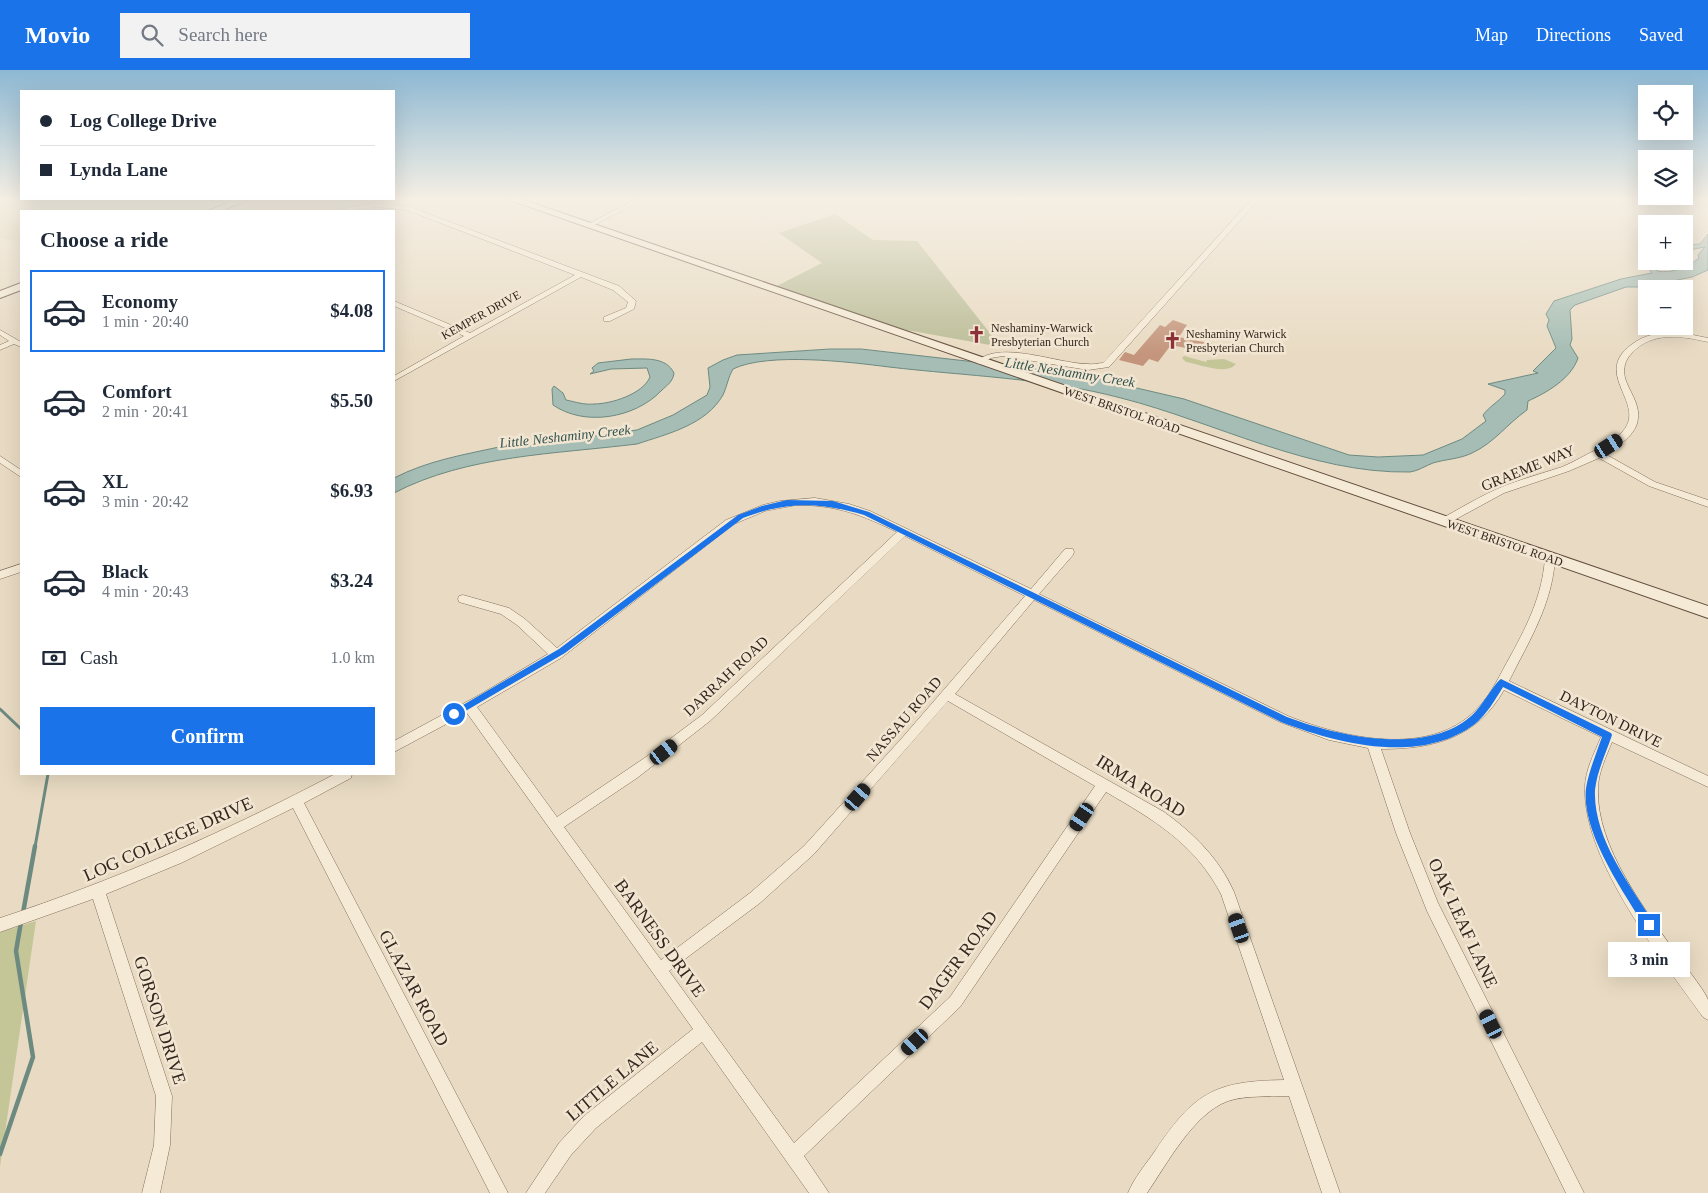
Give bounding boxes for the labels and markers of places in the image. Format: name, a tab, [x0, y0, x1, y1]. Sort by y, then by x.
place label: Neshaminy-Warwick Presbyterian Church	[991, 321, 1093, 349]
church icon: Neshaminy-Warwick Presbyterian Church	[967, 325, 987, 345]
place label: Neshaminy Warwick Presbyterian Church	[1186, 327, 1286, 355]
church icon: Neshaminy Warwick Presbyterian Church	[1162, 331, 1182, 351]

